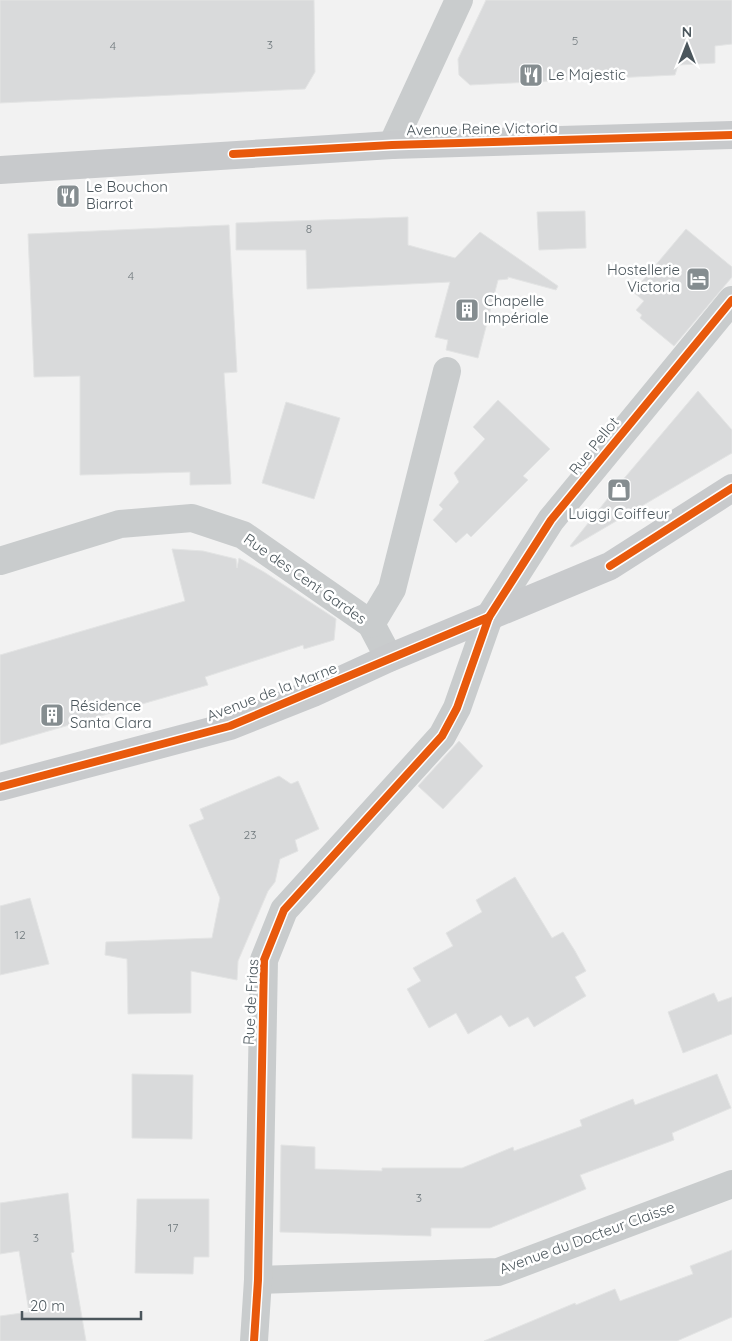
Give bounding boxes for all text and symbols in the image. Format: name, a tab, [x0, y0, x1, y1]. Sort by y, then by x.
north arrow	[662, 20, 712, 70]
text: N	[682, 23, 692, 41]
house number: 5	[572, 33, 578, 48]
house number: 3	[267, 37, 273, 52]
house number: 4	[110, 38, 116, 53]
restaurant icon: Le Majestic	[518, 62, 544, 88]
place label: Le Majestic	[548, 65, 626, 84]
street label: Avenue Reine Victoria	[406, 118, 558, 139]
place label: Le Bouchon Biarrot	[86, 177, 168, 213]
restaurant icon: Le Bouchon Biarrot	[55, 183, 81, 209]
house number: 8	[306, 221, 312, 236]
place label: Hostellerie Victoria	[607, 260, 680, 296]
hotel icon: Hostellerie Victoria	[685, 266, 711, 292]
house number: 4	[128, 268, 134, 283]
place label: Chapelle Impériale	[484, 291, 549, 327]
building icon: Chapelle Impériale	[454, 297, 480, 323]
street label: Rue Pellot	[564, 413, 623, 479]
shop icon: Luiggi Coiffeur	[606, 477, 632, 503]
place label: Luiggi Coiffeur	[568, 504, 670, 523]
street label: Rue des Cent Gardes	[240, 529, 370, 628]
street label: Avenue de la Marne	[204, 658, 340, 725]
place label: Résidence Santa Clara	[70, 696, 151, 732]
building icon: Résidence Santa Clara	[39, 702, 65, 728]
house number: 23	[244, 827, 256, 842]
house number: 12	[14, 927, 26, 942]
street label: Rue de Frias	[239, 958, 262, 1045]
house number: 3	[416, 1190, 422, 1205]
street label: Avenue du Docteur Claisse	[497, 1197, 677, 1278]
house number: 17	[168, 1220, 178, 1235]
house number: 3	[33, 1230, 39, 1245]
scale bar	[22, 1288, 141, 1320]
text: 20 m	[30, 1296, 65, 1315]

